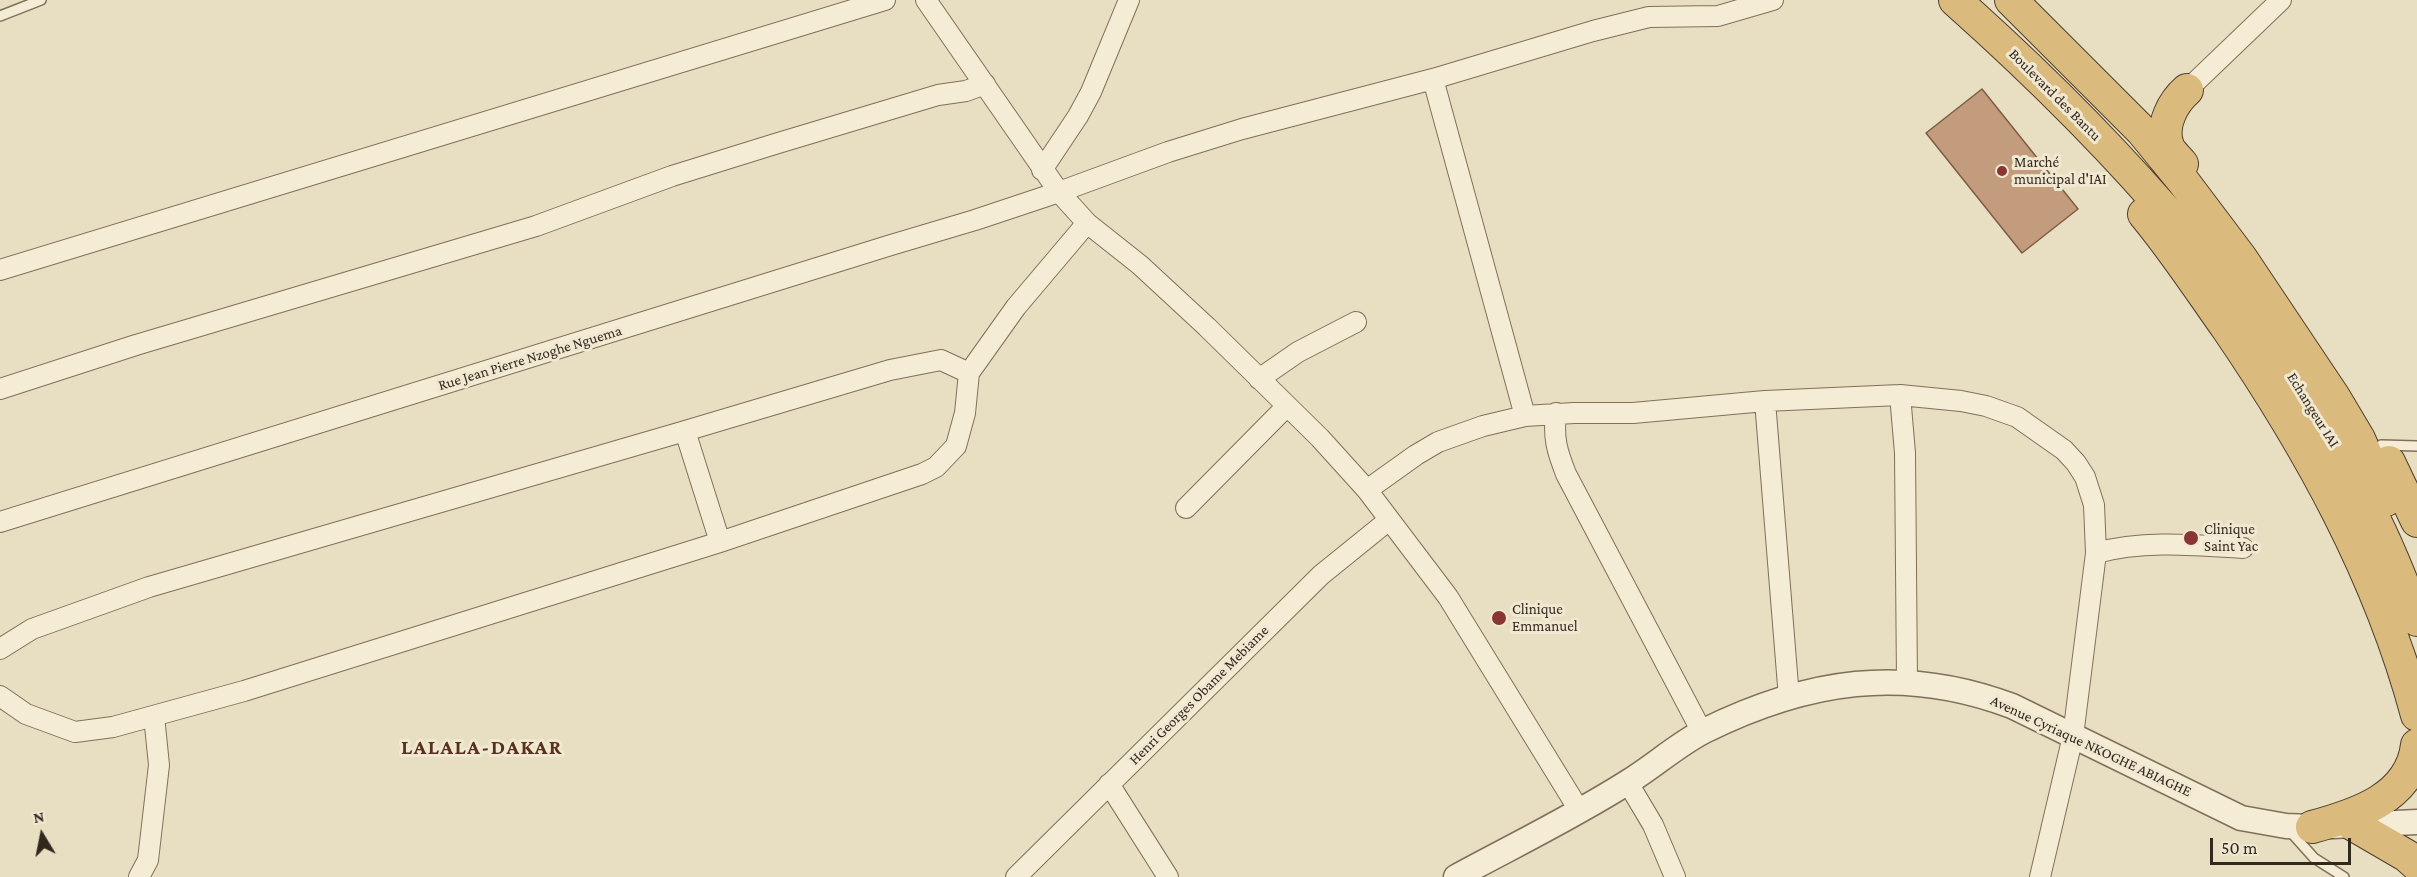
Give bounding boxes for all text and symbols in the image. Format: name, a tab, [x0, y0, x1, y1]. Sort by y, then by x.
street label: Boulevard des Bantu	[2005, 45, 2105, 145]
place label: Marché municipal d'IAI	[2014, 153, 2107, 188]
marker: Marché municipal d'IAI	[1995, 164, 2009, 178]
street label: Rue Jean Pierre Nzoghe Nguema	[436, 321, 624, 395]
street label: Echangeur IAI	[2283, 369, 2343, 451]
place label: Clinique Saint Yac	[2204, 520, 2258, 555]
marker: Clinique Saint Yac	[2182, 529, 2200, 547]
place label: Clinique Emmanuel	[1512, 600, 1578, 635]
marker: Clinique Emmanuel	[1490, 609, 1508, 627]
street label: Henri Georges Obame Mebiame	[1125, 621, 1273, 769]
street label: Avenue Cyriaque NKOGHE ABIAGHE	[1988, 691, 2194, 801]
district label: LALALA-DAKAR	[401, 735, 563, 761]
north arrow	[12, 805, 72, 865]
text: N	[32, 807, 46, 826]
scale bar	[2213, 826, 2354, 864]
text: 50 m	[2221, 838, 2258, 858]

